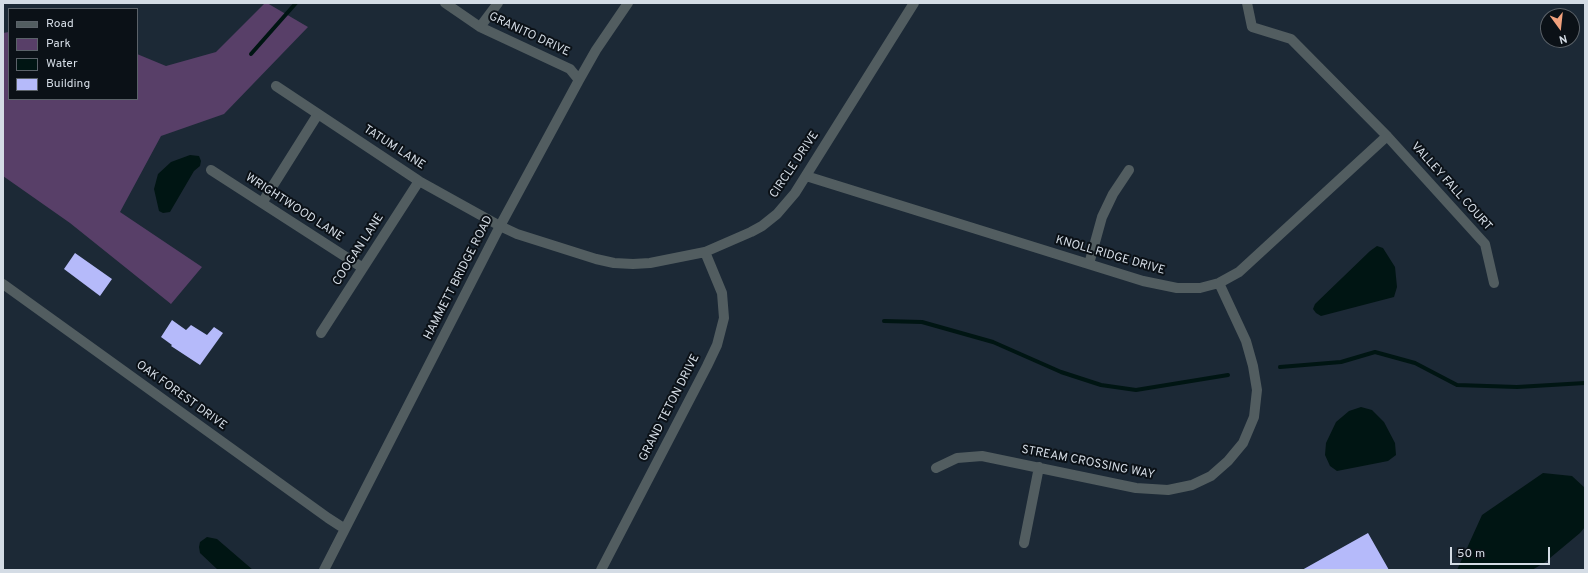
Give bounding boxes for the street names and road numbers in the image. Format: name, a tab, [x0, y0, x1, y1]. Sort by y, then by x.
street label: GRANITO DRIVE	[486, 10, 572, 60]
street label: TATUM LANE	[360, 123, 428, 173]
street label: CIRCLE DRIVE	[767, 129, 823, 201]
street label: VALLEY FALL COURT	[1407, 140, 1495, 234]
street label: WRIGHTWOOD LANE	[242, 171, 346, 245]
street label: COOGAN LANE	[330, 211, 388, 289]
street label: HAMMETT BRIDGE ROAD	[421, 214, 497, 342]
street label: KNOLL RIDGE DRIVE	[1054, 233, 1166, 279]
street label: GRAND TETON DRIVE	[637, 352, 703, 464]
street label: OAK FOREST DRIVE	[133, 358, 229, 434]
street label: STREAM CROSSING WAY	[1020, 443, 1156, 483]

